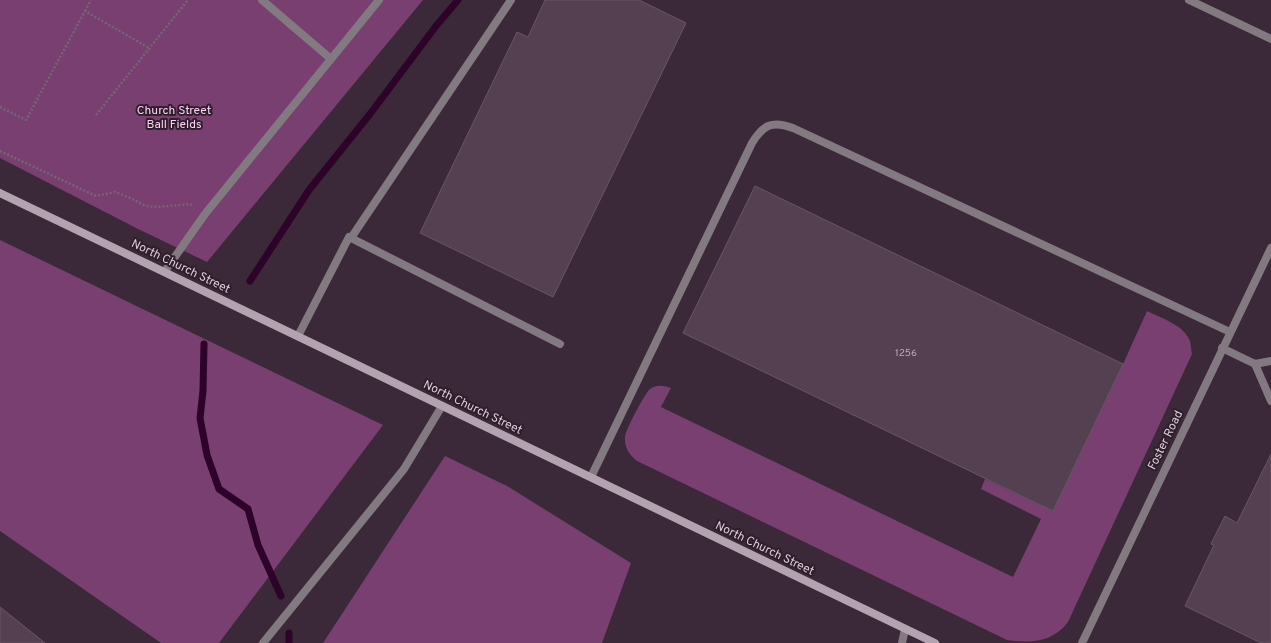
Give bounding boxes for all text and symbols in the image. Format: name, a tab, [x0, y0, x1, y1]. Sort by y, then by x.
park label: Church Street Ball Fields	[137, 103, 211, 133]
street label: North Church Street	[128, 236, 233, 298]
house number: 1256	[895, 347, 917, 360]
street label: North Church Street	[420, 377, 525, 439]
street label: Foster Road	[1145, 408, 1187, 473]
street label: North Church Street	[712, 518, 817, 580]

